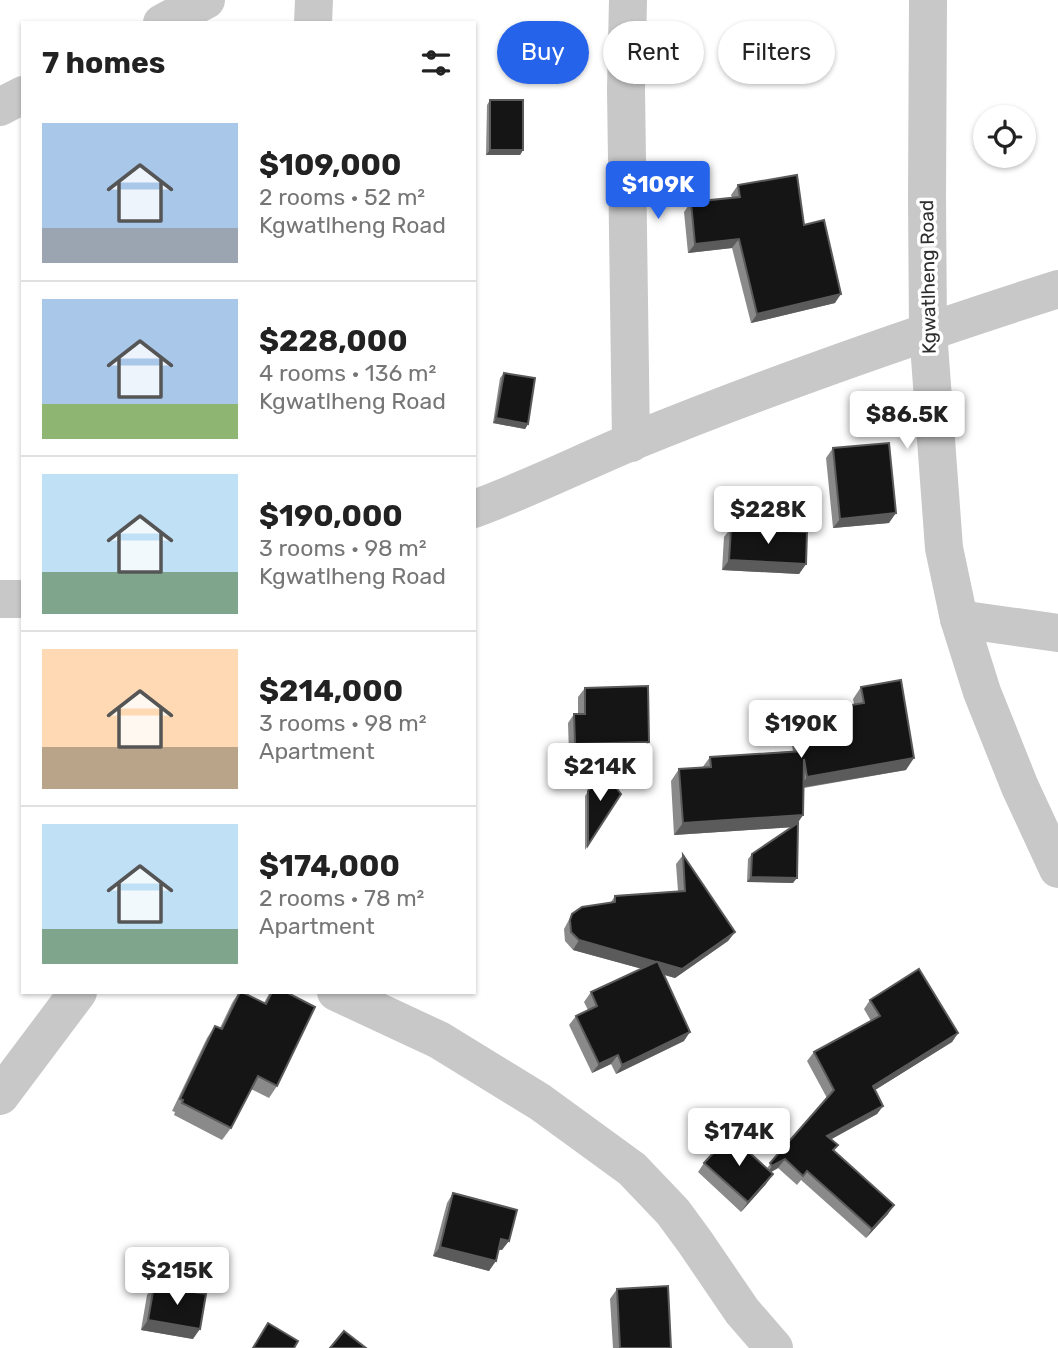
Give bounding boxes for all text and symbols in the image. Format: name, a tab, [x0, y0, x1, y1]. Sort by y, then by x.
chip: Buy	[497, 21, 589, 84]
chip: Rent	[603, 21, 704, 84]
chip: Filters	[718, 21, 835, 84]
icon: filters	[417, 44, 455, 82]
text: 7 homes	[42, 45, 165, 81]
map controls	[973, 105, 1036, 168]
button: locate	[973, 105, 1036, 168]
text: $109,000	[259, 147, 401, 183]
icon: home	[98, 151, 182, 235]
pin: $109K	[609, 162, 707, 221]
text: $109K	[622, 170, 694, 198]
text: 2 rooms · 52 m²	[259, 183, 425, 211]
street label: Kgwatlheng Road	[915, 200, 941, 354]
text: Kgwatlheng Road	[259, 211, 446, 239]
text: $228,000	[259, 323, 408, 359]
icon: home	[98, 327, 182, 411]
text: 4 rooms · 136 m²	[259, 359, 436, 387]
text: Kgwatlheng Road	[259, 387, 446, 415]
pin: $86.5K	[850, 392, 964, 451]
text: $86.5K	[866, 400, 948, 428]
pin: $228K	[719, 486, 817, 546]
text: $228K	[730, 495, 806, 523]
text: $190,000	[259, 498, 403, 534]
icon: home	[98, 502, 182, 586]
text: 3 rooms · 98 m²	[259, 534, 427, 562]
text: Kgwatlheng Road	[259, 562, 446, 590]
text: $214,000	[259, 673, 403, 709]
icon: home	[98, 677, 182, 761]
pin: $190K	[752, 700, 850, 760]
text: 3 rooms · 98 m²	[259, 709, 427, 737]
text: $190K	[765, 709, 837, 737]
text: Apartment	[259, 737, 375, 765]
pin: $214K	[551, 744, 649, 803]
text: $214K	[564, 752, 636, 780]
text: $174,000	[259, 848, 400, 884]
icon: home	[98, 852, 182, 936]
text: 2 rooms · 78 m²	[259, 884, 424, 912]
text: Apartment	[259, 912, 375, 940]
pin: $174K	[690, 1108, 788, 1168]
text: $174K	[704, 1117, 774, 1145]
pin: $215K	[128, 1248, 226, 1307]
text: $215K	[141, 1256, 213, 1284]

